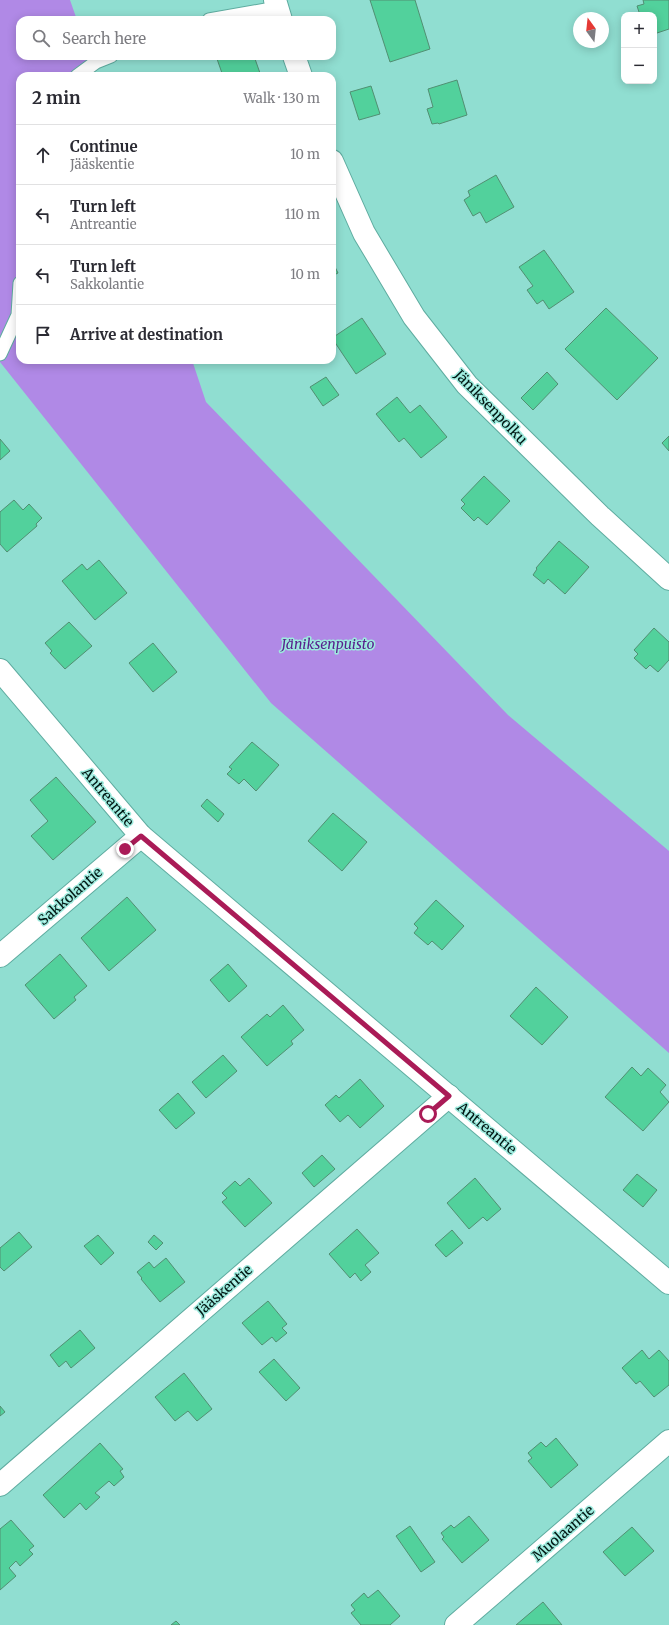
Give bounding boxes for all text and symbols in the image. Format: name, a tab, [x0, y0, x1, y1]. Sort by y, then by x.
north arrow	[573, 12, 609, 48]
map controls	[621, 12, 657, 84]
button: +	[621, 12, 657, 48]
search box	[16, 16, 336, 60]
icon: search	[30, 27, 52, 49]
text: Search here	[62, 29, 146, 48]
button: −	[621, 48, 657, 84]
text: 2 min	[32, 87, 80, 109]
text: Walk · 130 m	[243, 90, 320, 107]
text: Continue	[70, 137, 138, 156]
icon: ahead	[32, 144, 54, 166]
text: 10 m	[290, 146, 320, 163]
text: Jääskentie	[70, 156, 134, 173]
text: Turn left	[70, 197, 136, 216]
icon: left	[32, 204, 54, 226]
text: 110 m	[285, 206, 320, 223]
text: Antreantie	[70, 216, 137, 233]
text: Turn left	[70, 257, 136, 276]
icon: left	[32, 264, 54, 286]
text: 10 m	[290, 266, 320, 283]
text: Sakkolantie	[70, 276, 144, 293]
icon: arrive	[32, 324, 54, 346]
text: Arrive at destination	[70, 325, 223, 344]
street label: Jäniksenpolku	[450, 365, 531, 448]
park label: Jäniksenpuisto	[280, 635, 374, 653]
street label: Antreantie	[77, 763, 138, 830]
route end	[116, 840, 134, 858]
street label: Sakkolantie	[34, 863, 106, 929]
street label: Antreantie	[453, 1097, 520, 1158]
route start	[419, 1105, 437, 1123]
street label: Jääskentie	[191, 1261, 256, 1320]
street label: Muolaantie	[528, 1501, 598, 1565]

